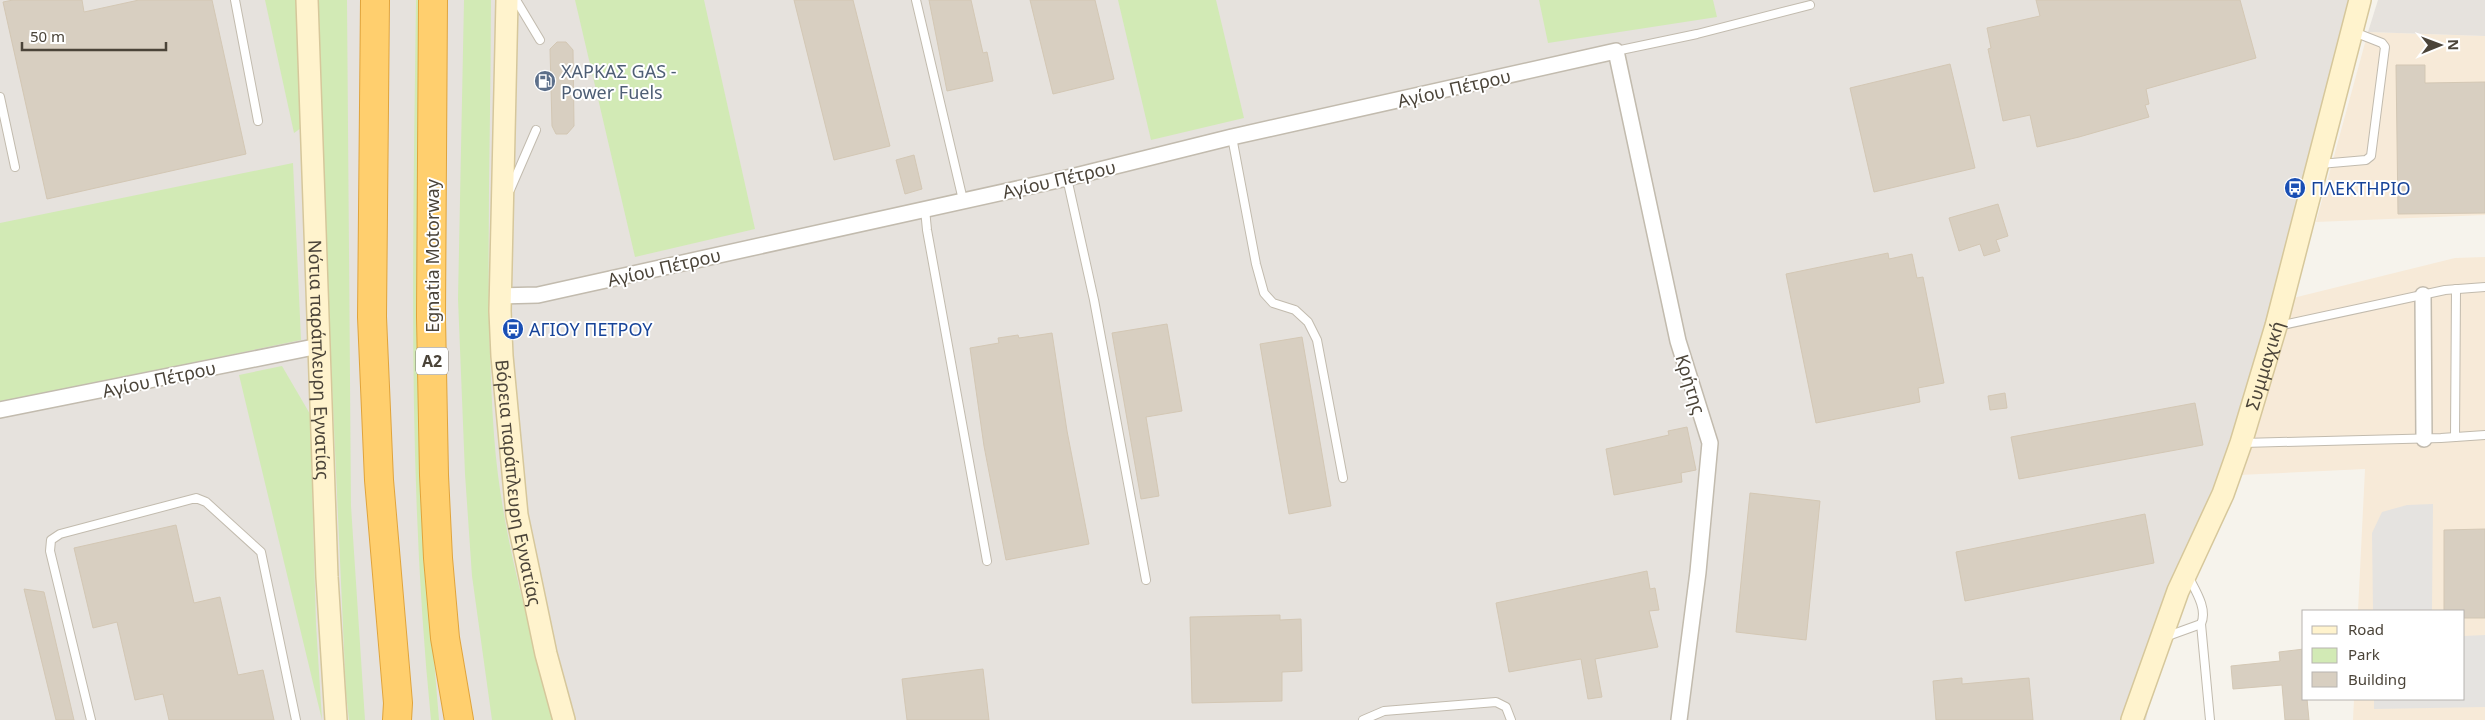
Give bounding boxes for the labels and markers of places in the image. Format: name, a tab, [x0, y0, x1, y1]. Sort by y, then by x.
place label: ΧΑΡΚΑΣ GAS - Power Fuels	[561, 59, 677, 104]
fuel station icon: ΧΑΡΚΑΣ GAS - Power Fuels	[533, 69, 557, 93]
bus stop icon: ΠΛΕΚΤΗΡΙΟ	[2283, 176, 2307, 200]
place label: ΠΛΕΚΤΗΡΙΟ	[2311, 176, 2411, 200]
bus stop icon: ΑΓΙΟΥ ΠΕΤΡΟΥ	[501, 317, 525, 341]
place label: ΑΓΙΟΥ ΠΕΤΡΟΥ	[529, 317, 653, 341]

